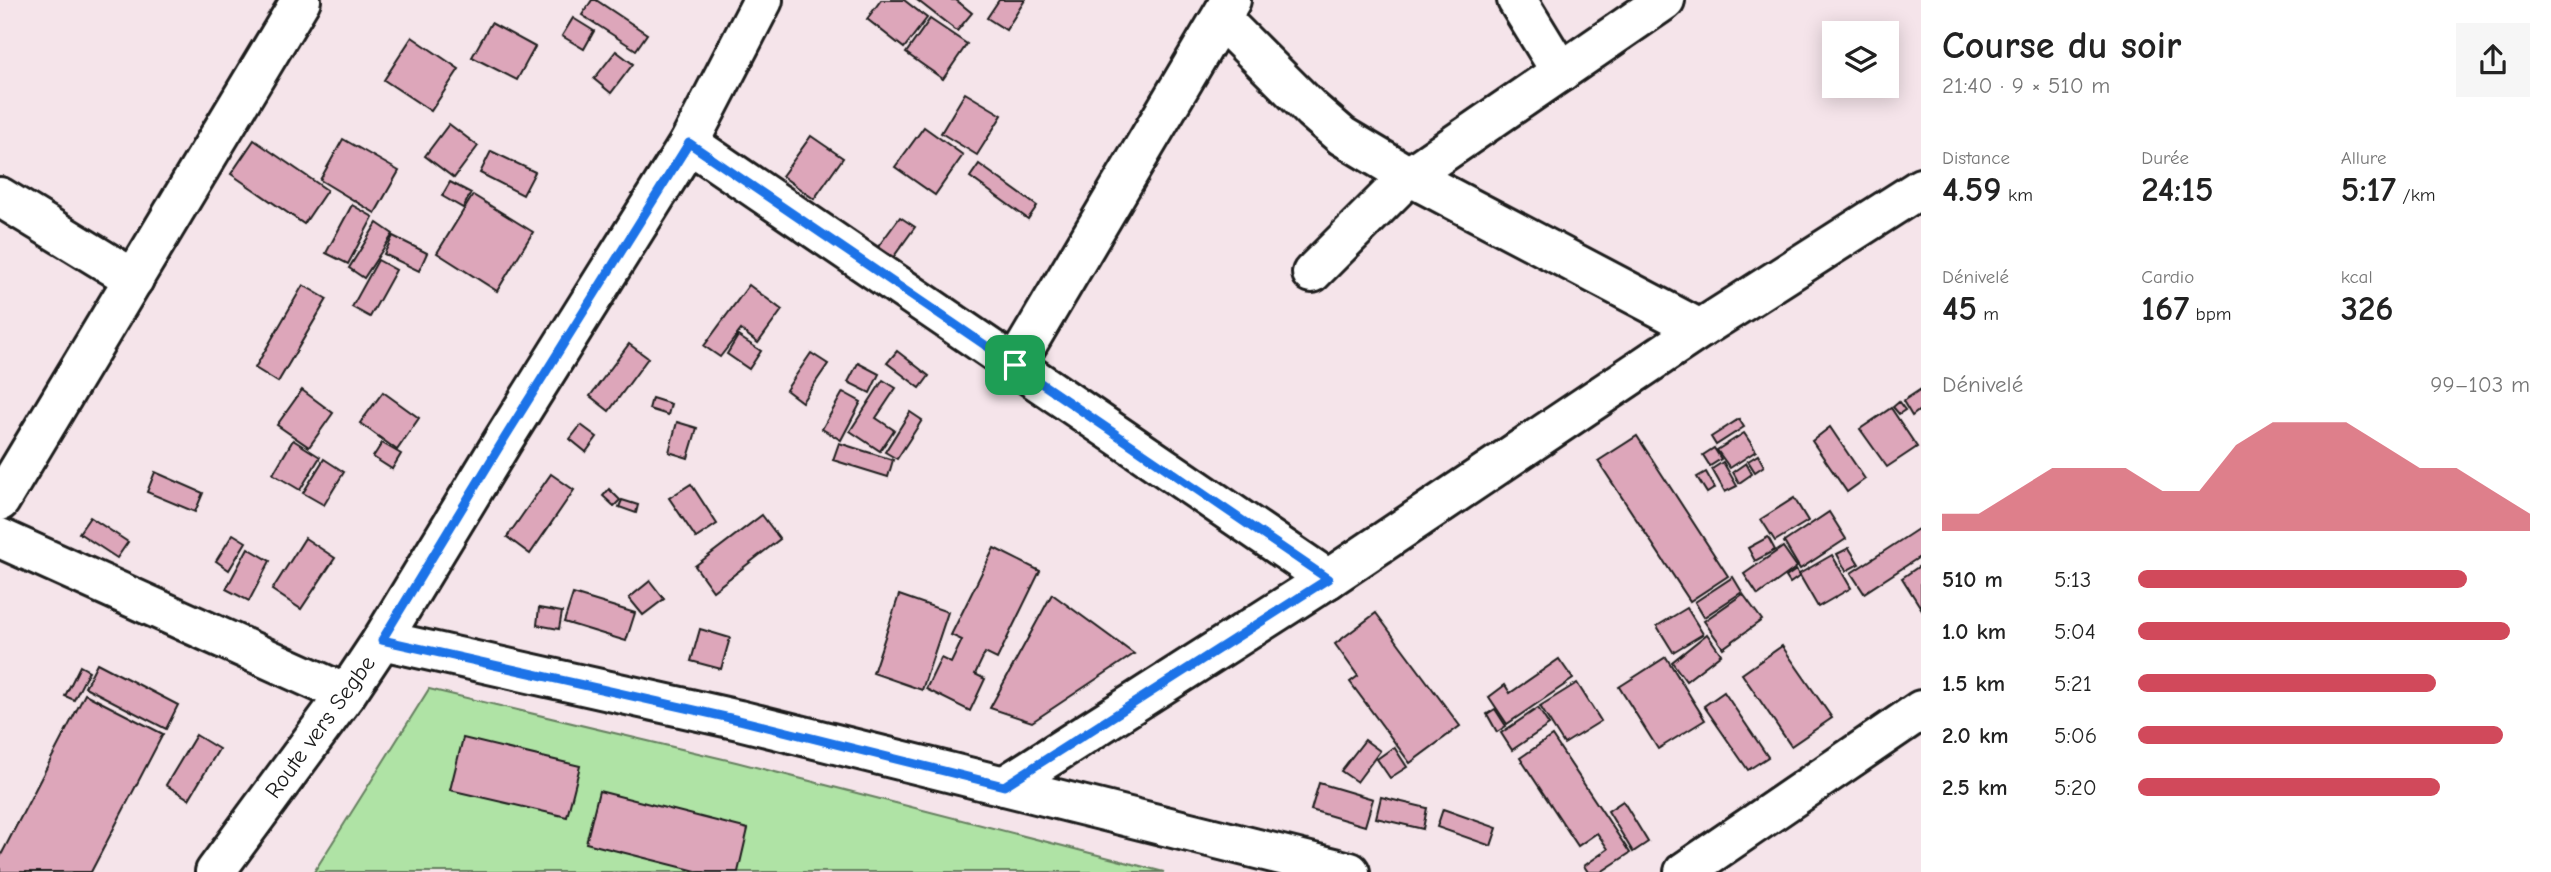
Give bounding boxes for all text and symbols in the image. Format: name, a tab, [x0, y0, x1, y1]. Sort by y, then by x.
map controls	[1822, 21, 1899, 98]
button: layers	[1822, 21, 1899, 98]
button: share	[2456, 23, 2530, 97]
text: Course du soir	[1942, 24, 2181, 68]
text: 21:40 · 9 × 510 m	[1942, 72, 2110, 99]
text: Distance	[1942, 147, 2010, 169]
text: Durée	[2141, 147, 2189, 169]
text: Allure	[2341, 147, 2386, 169]
text: 4.59	[1942, 169, 2002, 210]
text: 24:15	[2141, 169, 2214, 210]
text: 5:17	[2341, 169, 2396, 210]
text: km	[2002, 184, 2033, 206]
text: /km	[2396, 184, 2436, 206]
text: Dénivelé	[1942, 266, 2009, 288]
text: Cardio	[2141, 266, 2194, 288]
text: kcal	[2341, 266, 2373, 288]
text: 45	[1942, 288, 1977, 329]
text: 167	[2141, 288, 2189, 329]
text: 326	[2341, 288, 2394, 329]
text: m	[1977, 303, 1999, 325]
text: bpm	[2189, 303, 2231, 325]
pin	[985, 335, 1045, 395]
icon: arrive	[996, 346, 1034, 384]
text: Dénivelé	[1942, 371, 2023, 398]
text: 99–103 m	[2430, 371, 2530, 398]
text: 510 m	[1942, 566, 2003, 593]
text: 5:13	[2054, 566, 2091, 593]
text: 1.0 km	[1942, 618, 2006, 645]
text: 5:04	[2054, 618, 2096, 645]
street label: Route vers Segbe	[259, 650, 381, 804]
text: 1.5 km	[1942, 670, 2005, 697]
text: 5:21	[2054, 670, 2092, 697]
text: 2.0 km	[1942, 722, 2008, 749]
text: 5:06	[2054, 722, 2097, 749]
text: 2.5 km	[1942, 774, 2008, 801]
text: 5:20	[2054, 774, 2097, 801]

